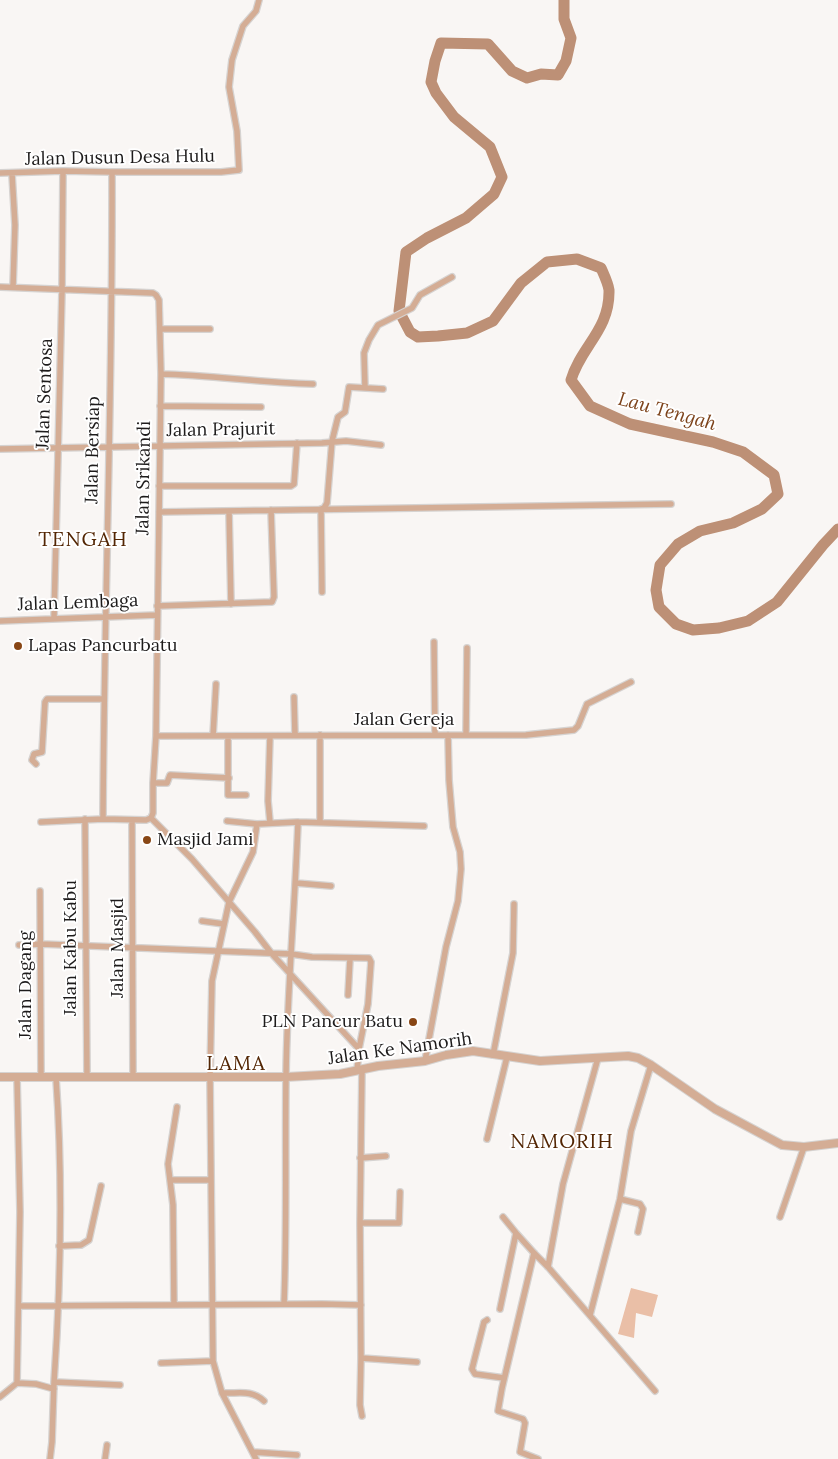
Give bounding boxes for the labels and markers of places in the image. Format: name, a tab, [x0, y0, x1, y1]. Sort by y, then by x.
place label: Lapas Pancurbatu	[28, 635, 178, 657]
marker: Lapas Pancurbatu	[12, 640, 24, 652]
place label: Masjid Jami	[157, 829, 253, 851]
marker: Masjid Jami	[141, 834, 153, 846]
place label: PLN Pancur Batu	[261, 1011, 403, 1033]
marker: PLN Pancur Batu	[407, 1016, 419, 1028]

